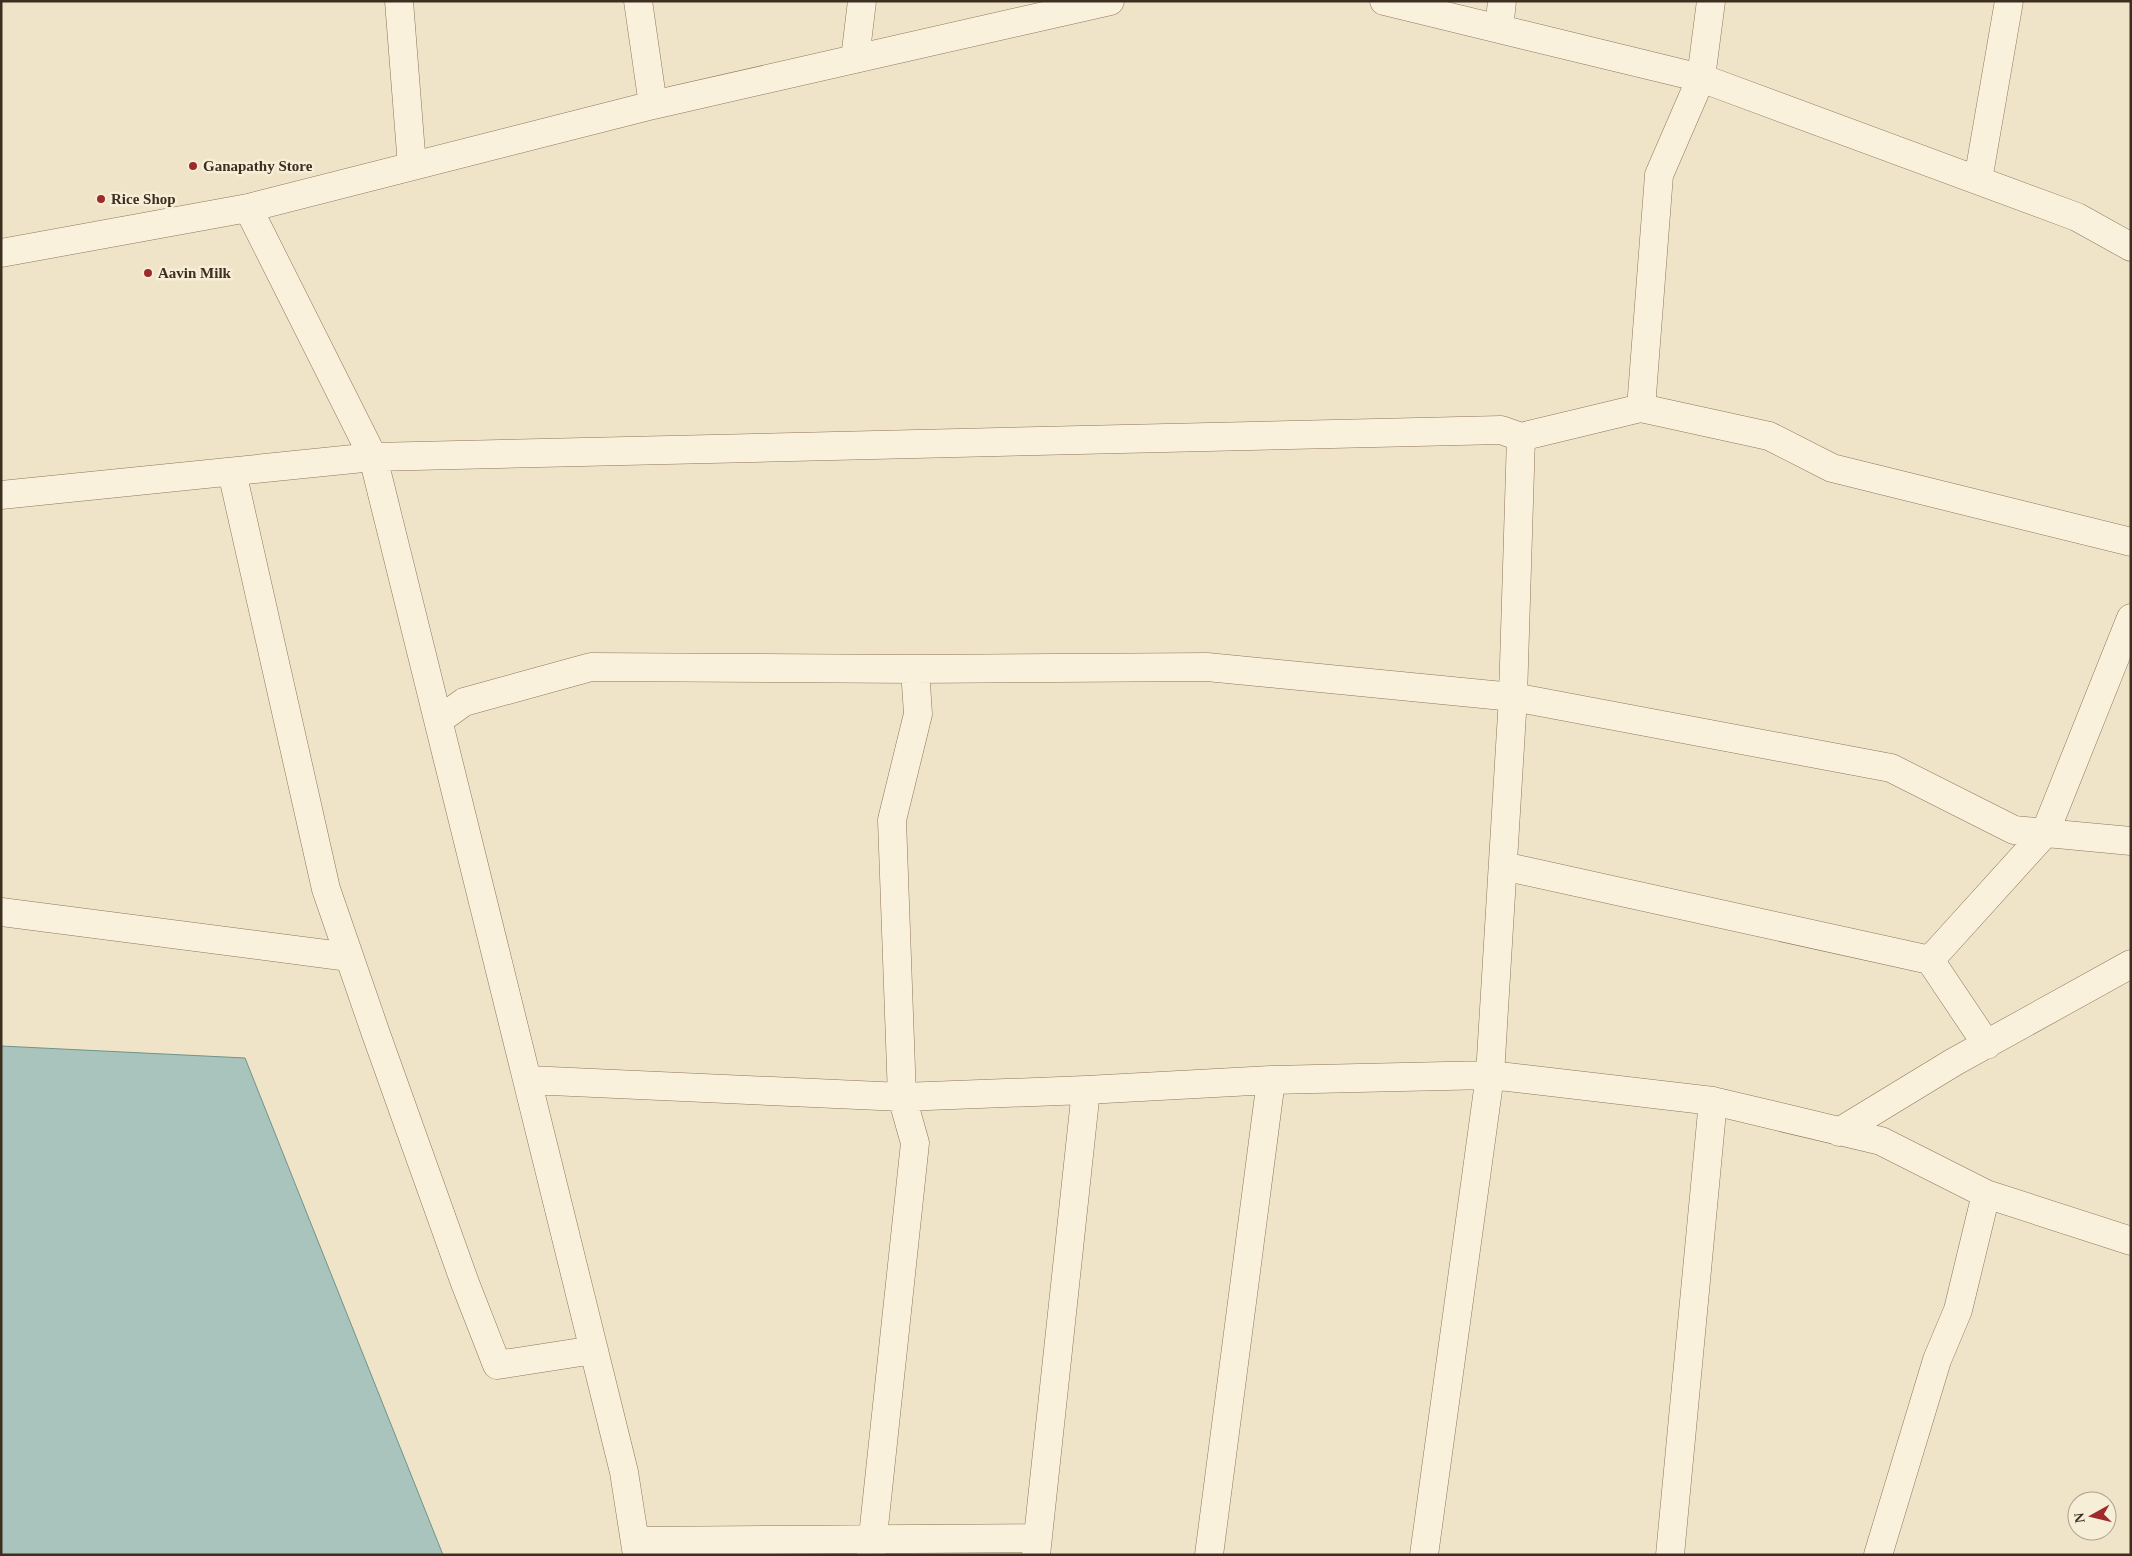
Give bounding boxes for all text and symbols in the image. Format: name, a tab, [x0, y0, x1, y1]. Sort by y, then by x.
place label: Ganapathy Store	[203, 158, 313, 174]
marker: Ganapathy Store	[187, 160, 199, 172]
place label: Rice Shop	[111, 191, 176, 207]
marker: Rice Shop	[95, 193, 107, 205]
place label: Aavin Milk	[158, 265, 232, 281]
marker: Aavin Milk	[142, 267, 154, 279]
north arrow	[2067, 1491, 2117, 1541]
text: N	[2071, 1512, 2088, 1524]

